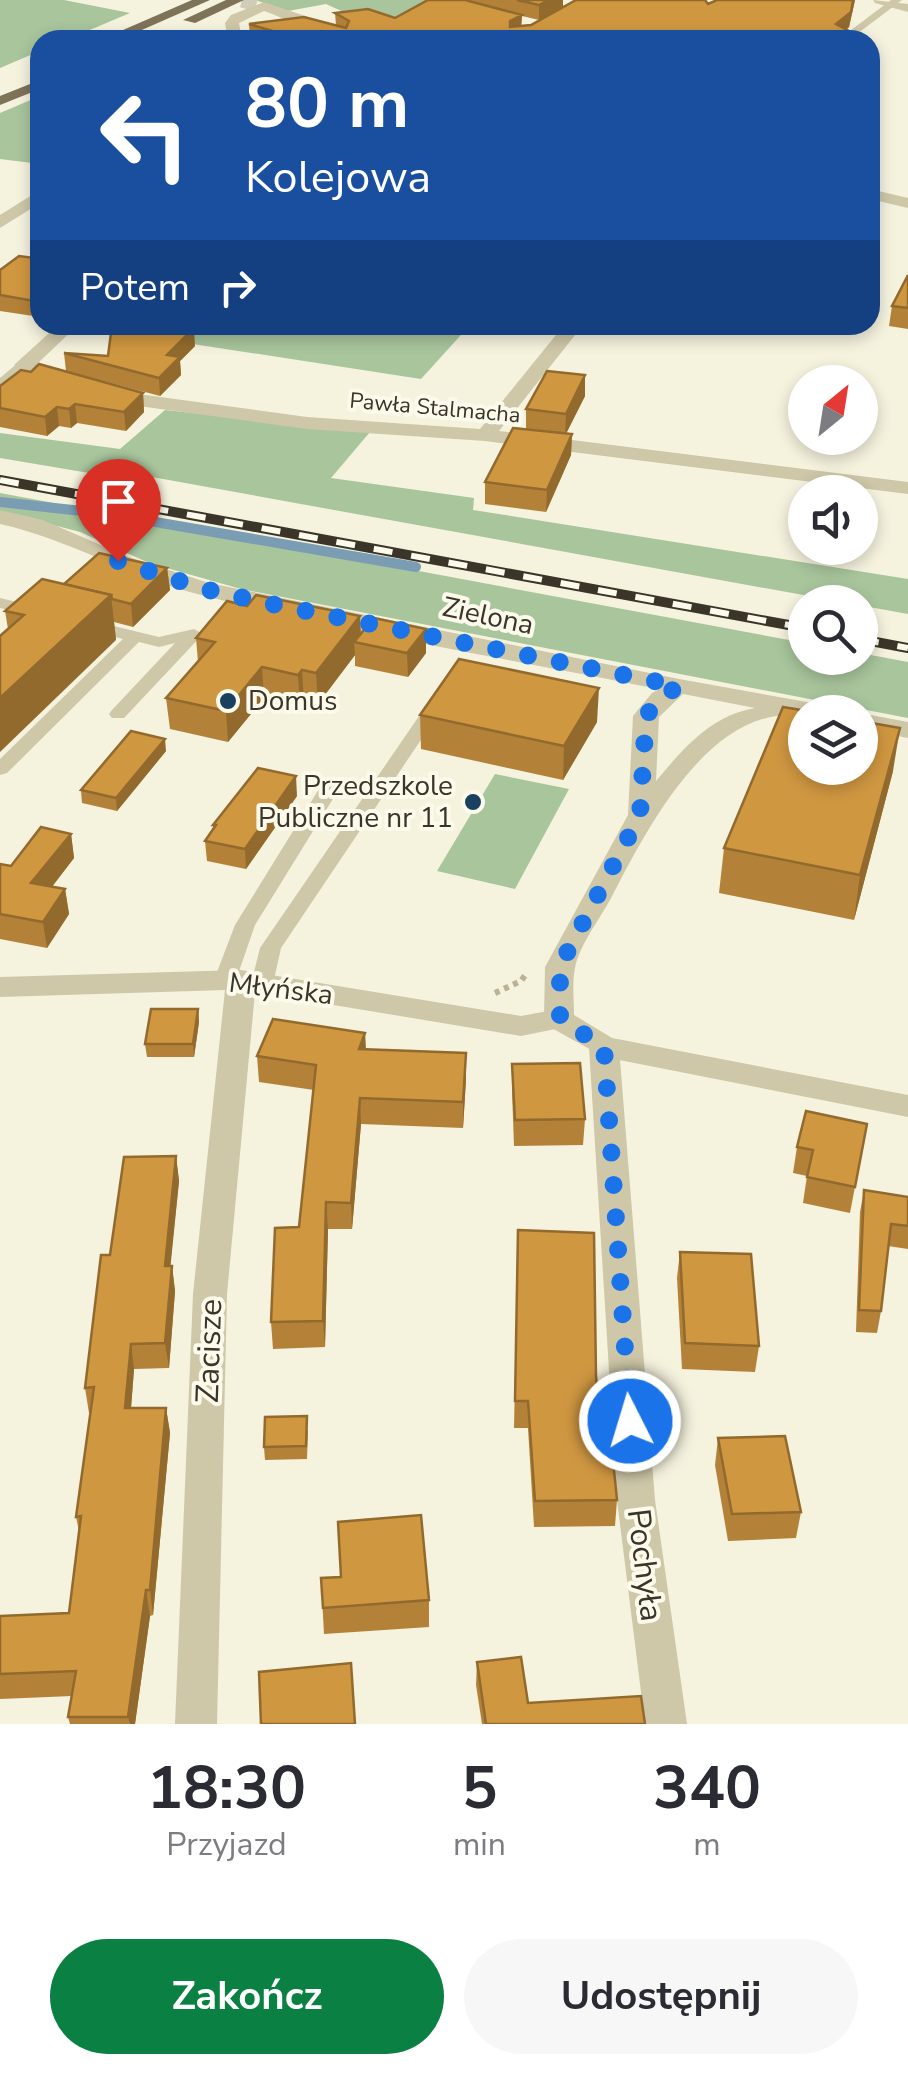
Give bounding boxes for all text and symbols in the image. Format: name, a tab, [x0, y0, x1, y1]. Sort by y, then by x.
text: 80 m	[245, 56, 409, 152]
icon: left	[80, 70, 210, 200]
text: Kolejowa	[245, 147, 431, 208]
icon: right	[210, 260, 265, 315]
text: Potem	[80, 262, 190, 313]
north arrow	[788, 365, 878, 455]
map controls	[788, 365, 878, 785]
street label: Pawła Stalmacha	[348, 386, 522, 430]
pin	[76, 459, 161, 562]
icon: arrive	[91, 474, 146, 529]
button: sound	[788, 475, 878, 565]
button: search	[788, 585, 878, 675]
street label: Zielona	[439, 588, 537, 644]
place label: Domus	[248, 682, 338, 720]
marker: Domus	[217, 690, 239, 712]
button: layers	[788, 695, 878, 785]
place label: Przedszkole Publiczne nr 11	[258, 767, 453, 837]
marker: Przedszkole Publiczne nr 11	[462, 791, 484, 813]
street label: Młyńska	[227, 964, 335, 1014]
street label: Zacisze	[186, 1298, 232, 1404]
position arrow	[578, 1369, 682, 1473]
street label: Pochyła	[617, 1506, 673, 1624]
text: 18:30	[147, 1747, 306, 1829]
text: 5	[461, 1747, 497, 1829]
text: 340	[653, 1747, 761, 1829]
text: Przyjazd	[166, 1823, 287, 1866]
text: min	[453, 1823, 506, 1866]
text: m	[693, 1823, 721, 1866]
button: Zakończ	[50, 1939, 444, 2054]
button: Udostępnij	[464, 1939, 858, 2054]

